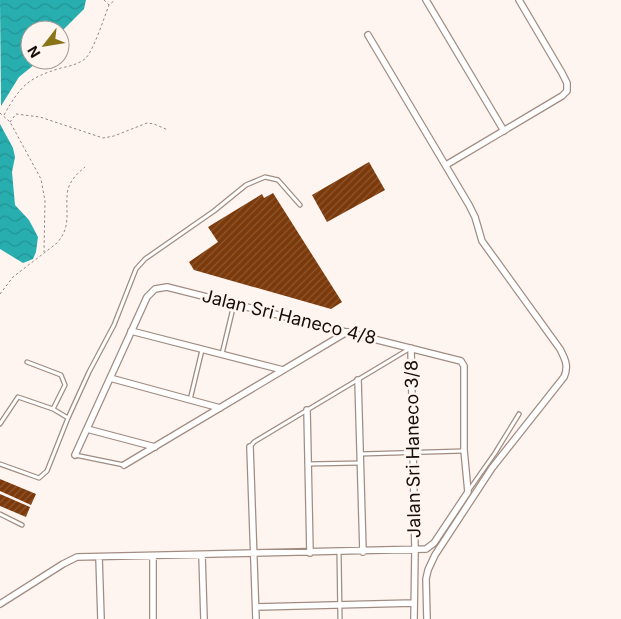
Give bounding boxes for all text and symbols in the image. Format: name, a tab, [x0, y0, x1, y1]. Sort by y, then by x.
north arrow	[20, 20, 70, 70]
text: N	[23, 43, 43, 61]
street label: Jalan Sri Haneco 4/8	[200, 285, 378, 348]
street label: Jalan Sri Haneco 3/8	[400, 360, 425, 538]

